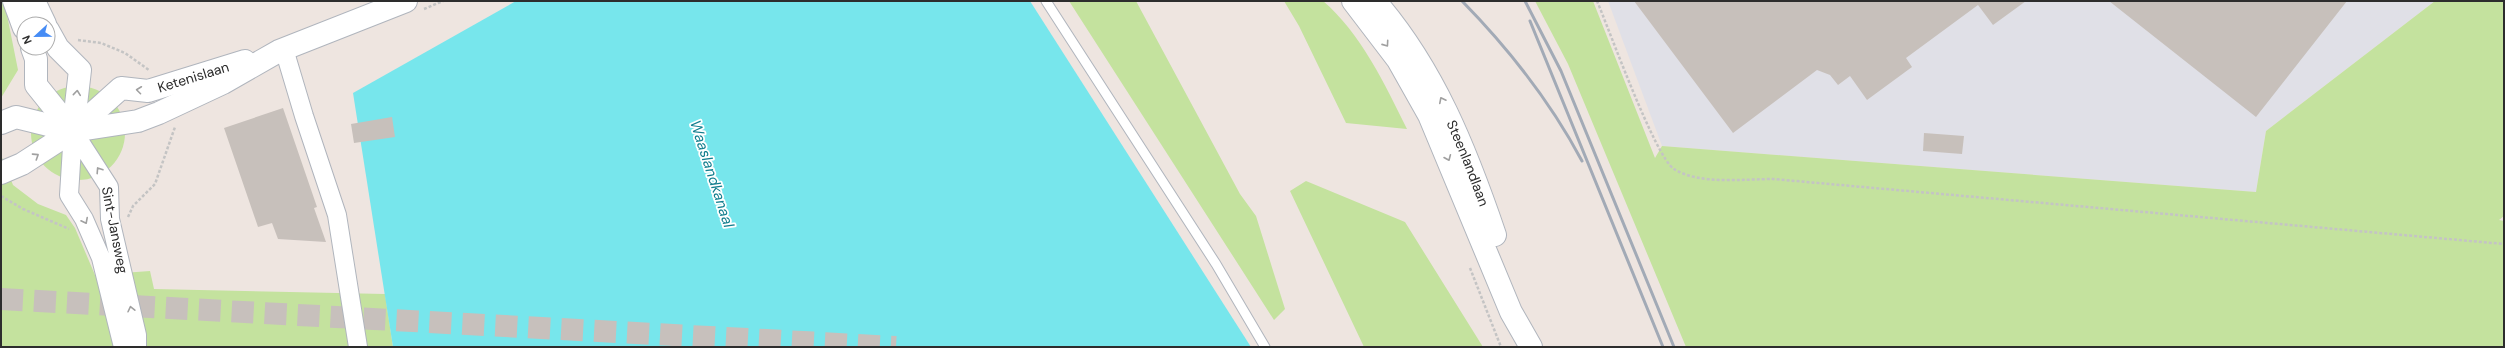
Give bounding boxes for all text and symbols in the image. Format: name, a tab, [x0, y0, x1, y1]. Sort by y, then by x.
north arrow	[16, 16, 56, 56]
text: N	[19, 33, 35, 46]
one-way arrow	[1382, 40, 1389, 47]
street label: Ketenislaan	[155, 58, 231, 96]
one-way arrow	[136, 86, 142, 95]
one-way arrow	[73, 89, 82, 96]
one-way arrow	[1439, 97, 1447, 105]
street label: Steenlandlaan	[1442, 117, 1493, 209]
water label: Waaslandkanaal	[685, 118, 739, 231]
one-way arrow	[32, 153, 39, 161]
one-way arrow	[1443, 153, 1451, 161]
one-way arrow	[96, 167, 103, 174]
street label: Sint-Jansweg	[98, 185, 132, 275]
one-way arrow	[80, 217, 88, 225]
one-way arrow	[128, 306, 136, 312]

